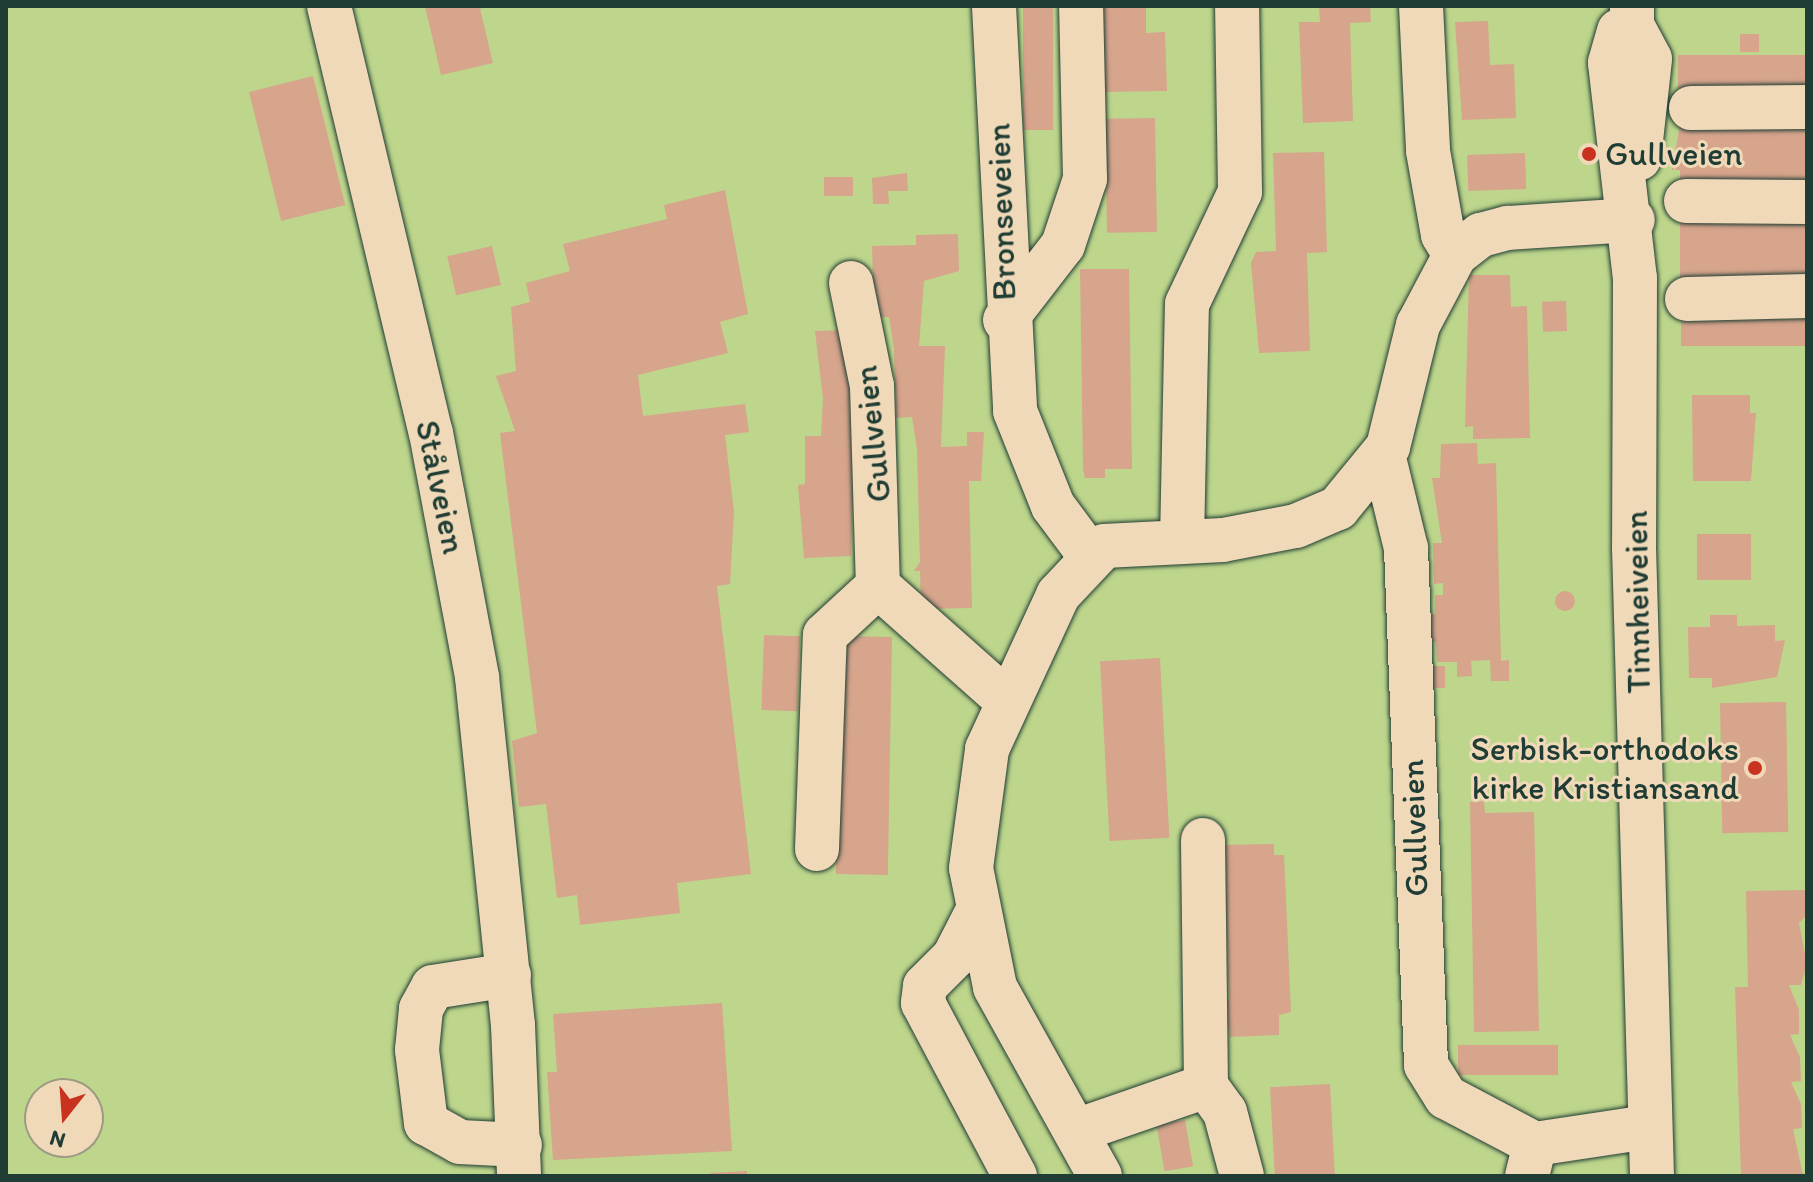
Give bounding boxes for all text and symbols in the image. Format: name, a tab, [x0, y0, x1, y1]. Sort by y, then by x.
street label: Bronseveien	[978, 123, 1024, 301]
place label: Gullveien	[1605, 134, 1742, 174]
marker: Gullveien	[1580, 145, 1598, 163]
street label: Gullveien	[845, 364, 899, 504]
street label: Stålveien	[407, 416, 475, 558]
street label: Tinnheiveien	[1615, 510, 1659, 694]
place label: Serbisk-orthodoks kirke Kristiansand	[1471, 728, 1739, 808]
street label: Gullveien	[1391, 759, 1437, 897]
marker: Serbisk-orthodoks kirke Kristiansand	[1746, 759, 1764, 777]
north arrow	[24, 1078, 104, 1158]
text: N	[46, 1124, 68, 1155]

